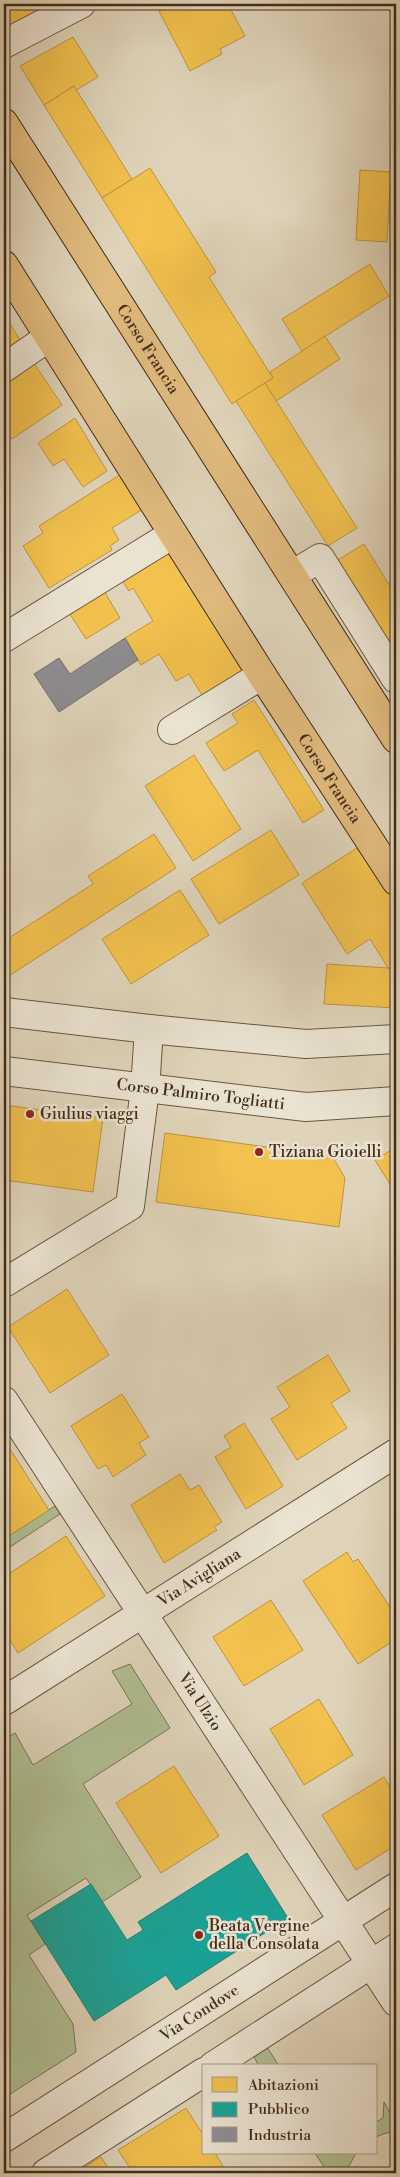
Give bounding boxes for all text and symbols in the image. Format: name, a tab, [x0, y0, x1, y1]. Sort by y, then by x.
street label: Corso Francia	[112, 300, 184, 398]
street label: Corso Francia	[293, 730, 366, 828]
street label: Corso Palmiro Togliatti	[115, 1074, 286, 1114]
place label: Giulius viaggi	[40, 1104, 139, 1124]
marker: Giulius viaggi	[24, 1108, 36, 1120]
place label: Tiziana Gioielli	[269, 1142, 382, 1162]
marker: Tiziana Gioielli	[253, 1146, 265, 1158]
street label: Via Avigliana	[153, 1543, 245, 1612]
street label: Via Ulzio	[173, 1668, 226, 1735]
place label: Beata Vergine della Consolata	[208, 1916, 320, 1954]
marker: Beata Vergine della Consolata	[193, 1929, 205, 1941]
street label: Via Condove	[155, 1980, 243, 2046]
legend	[202, 2064, 378, 2154]
text: Abitazioni	[247, 2076, 319, 2095]
text: Pubblico	[248, 2100, 309, 2119]
text: Industria	[248, 2126, 311, 2145]

